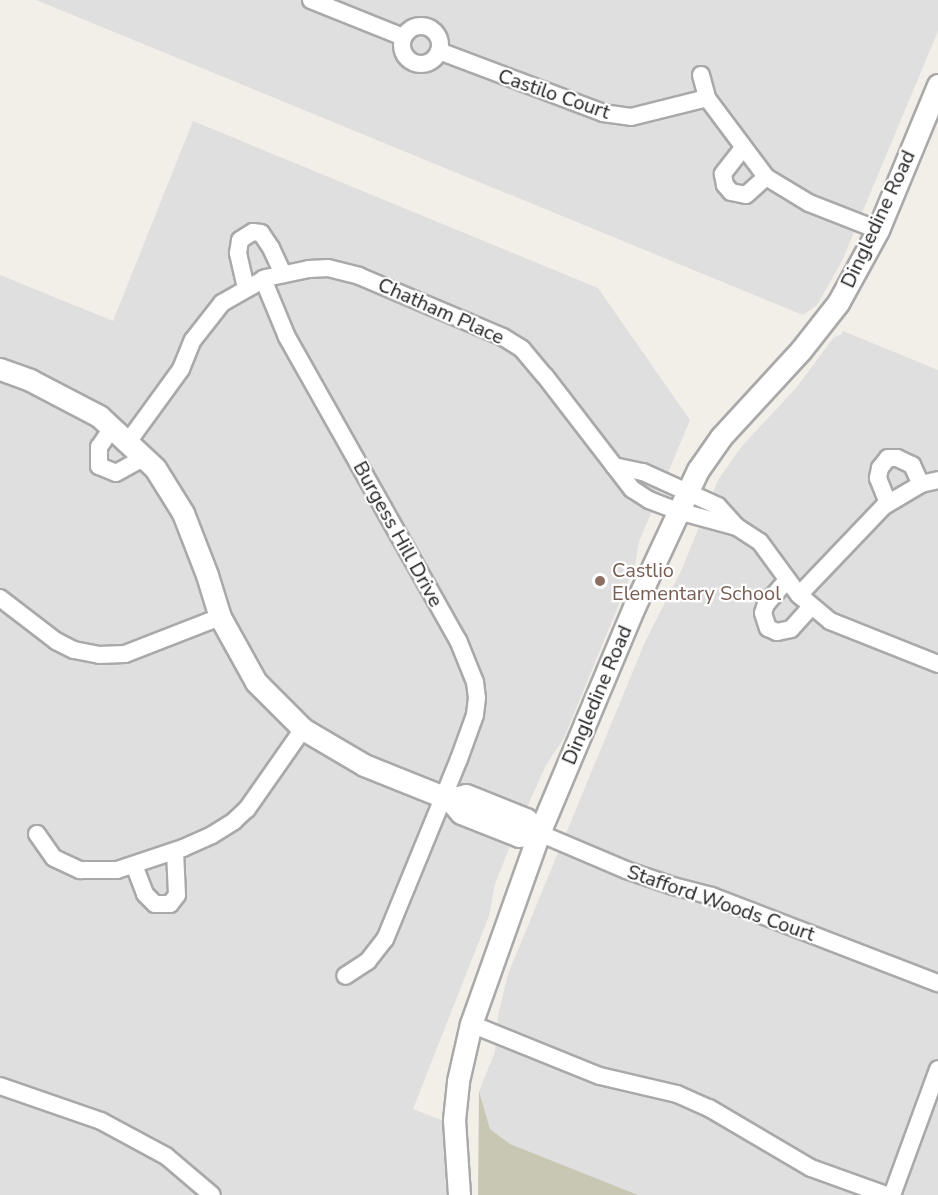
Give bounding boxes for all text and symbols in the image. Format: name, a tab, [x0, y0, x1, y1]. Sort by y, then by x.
street label: Castilo Court	[495, 64, 613, 124]
street label: Dingledine Road	[836, 146, 920, 292]
street label: Chatham Place	[374, 272, 508, 350]
street label: Burgess Hill Drive	[348, 457, 448, 611]
place label: Castlio Elementary School	[612, 558, 781, 605]
marker: Castlio Elementary School	[593, 574, 607, 588]
street label: Dingledine Road	[557, 622, 637, 768]
street label: Stafford Woods Court	[624, 860, 818, 946]

